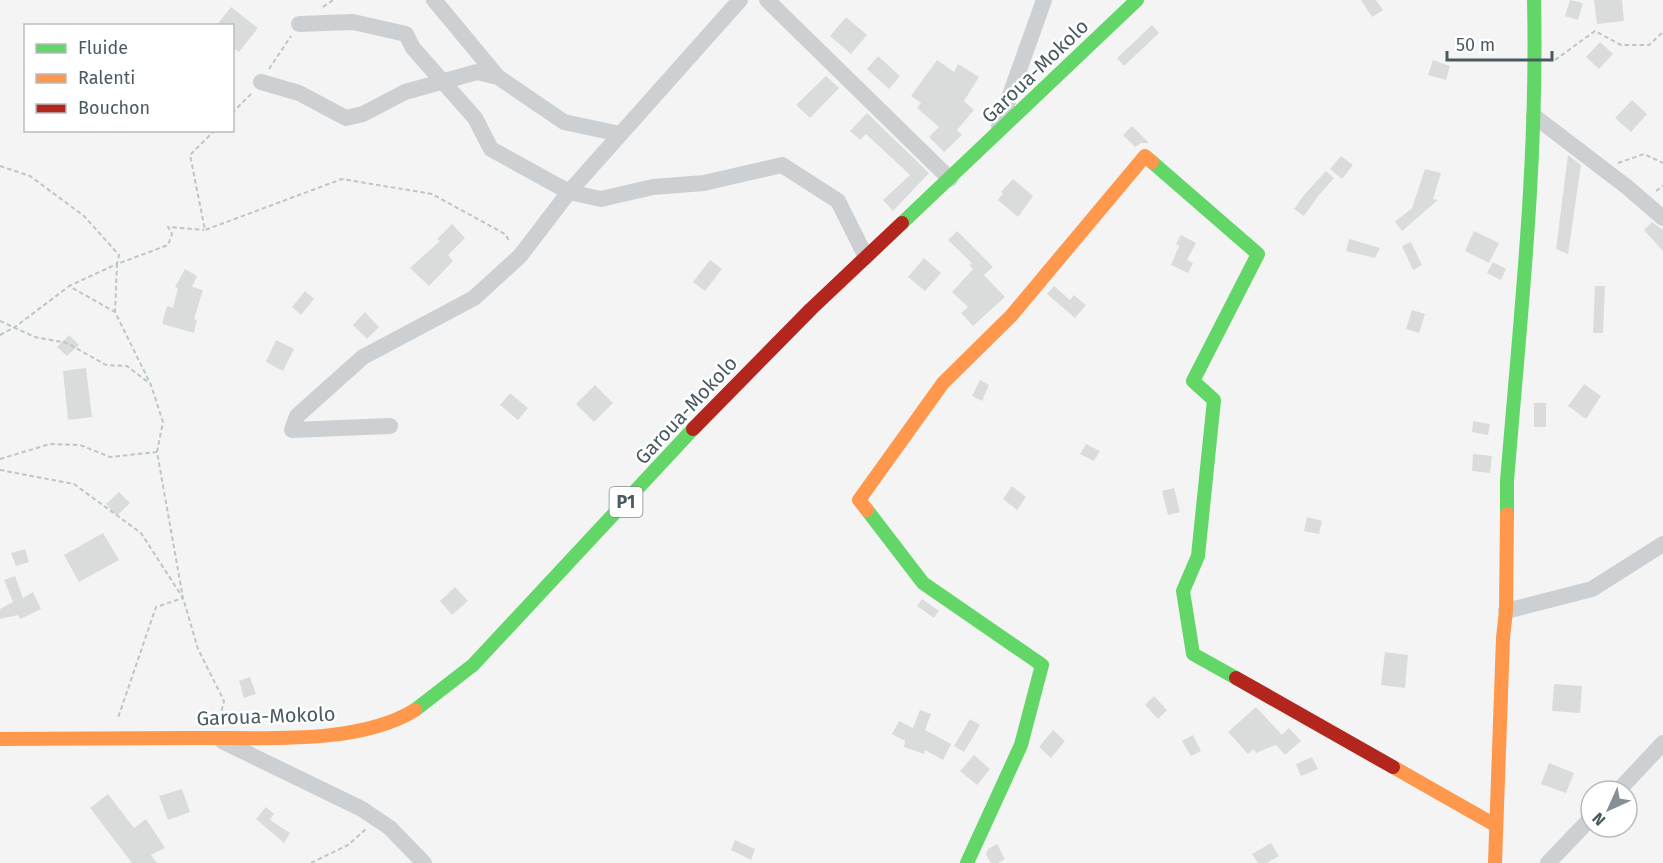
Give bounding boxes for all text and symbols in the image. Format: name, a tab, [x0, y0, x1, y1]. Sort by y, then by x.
street label: Garoua-Mokolo	[977, 14, 1093, 128]
legend	[24, 24, 234, 132]
scale bar	[1447, 24, 1552, 62]
text: 50 m	[1456, 34, 1495, 56]
text: Fluide	[78, 37, 128, 59]
text: Ralenti	[78, 67, 135, 89]
text: Bouchon	[78, 97, 150, 119]
street label: Garoua-Mokolo	[630, 351, 742, 469]
road number: P1	[610, 487, 642, 517]
street label: Garoua-Mokolo	[196, 702, 336, 730]
north arrow	[1579, 779, 1639, 839]
text: N	[1588, 809, 1609, 830]

